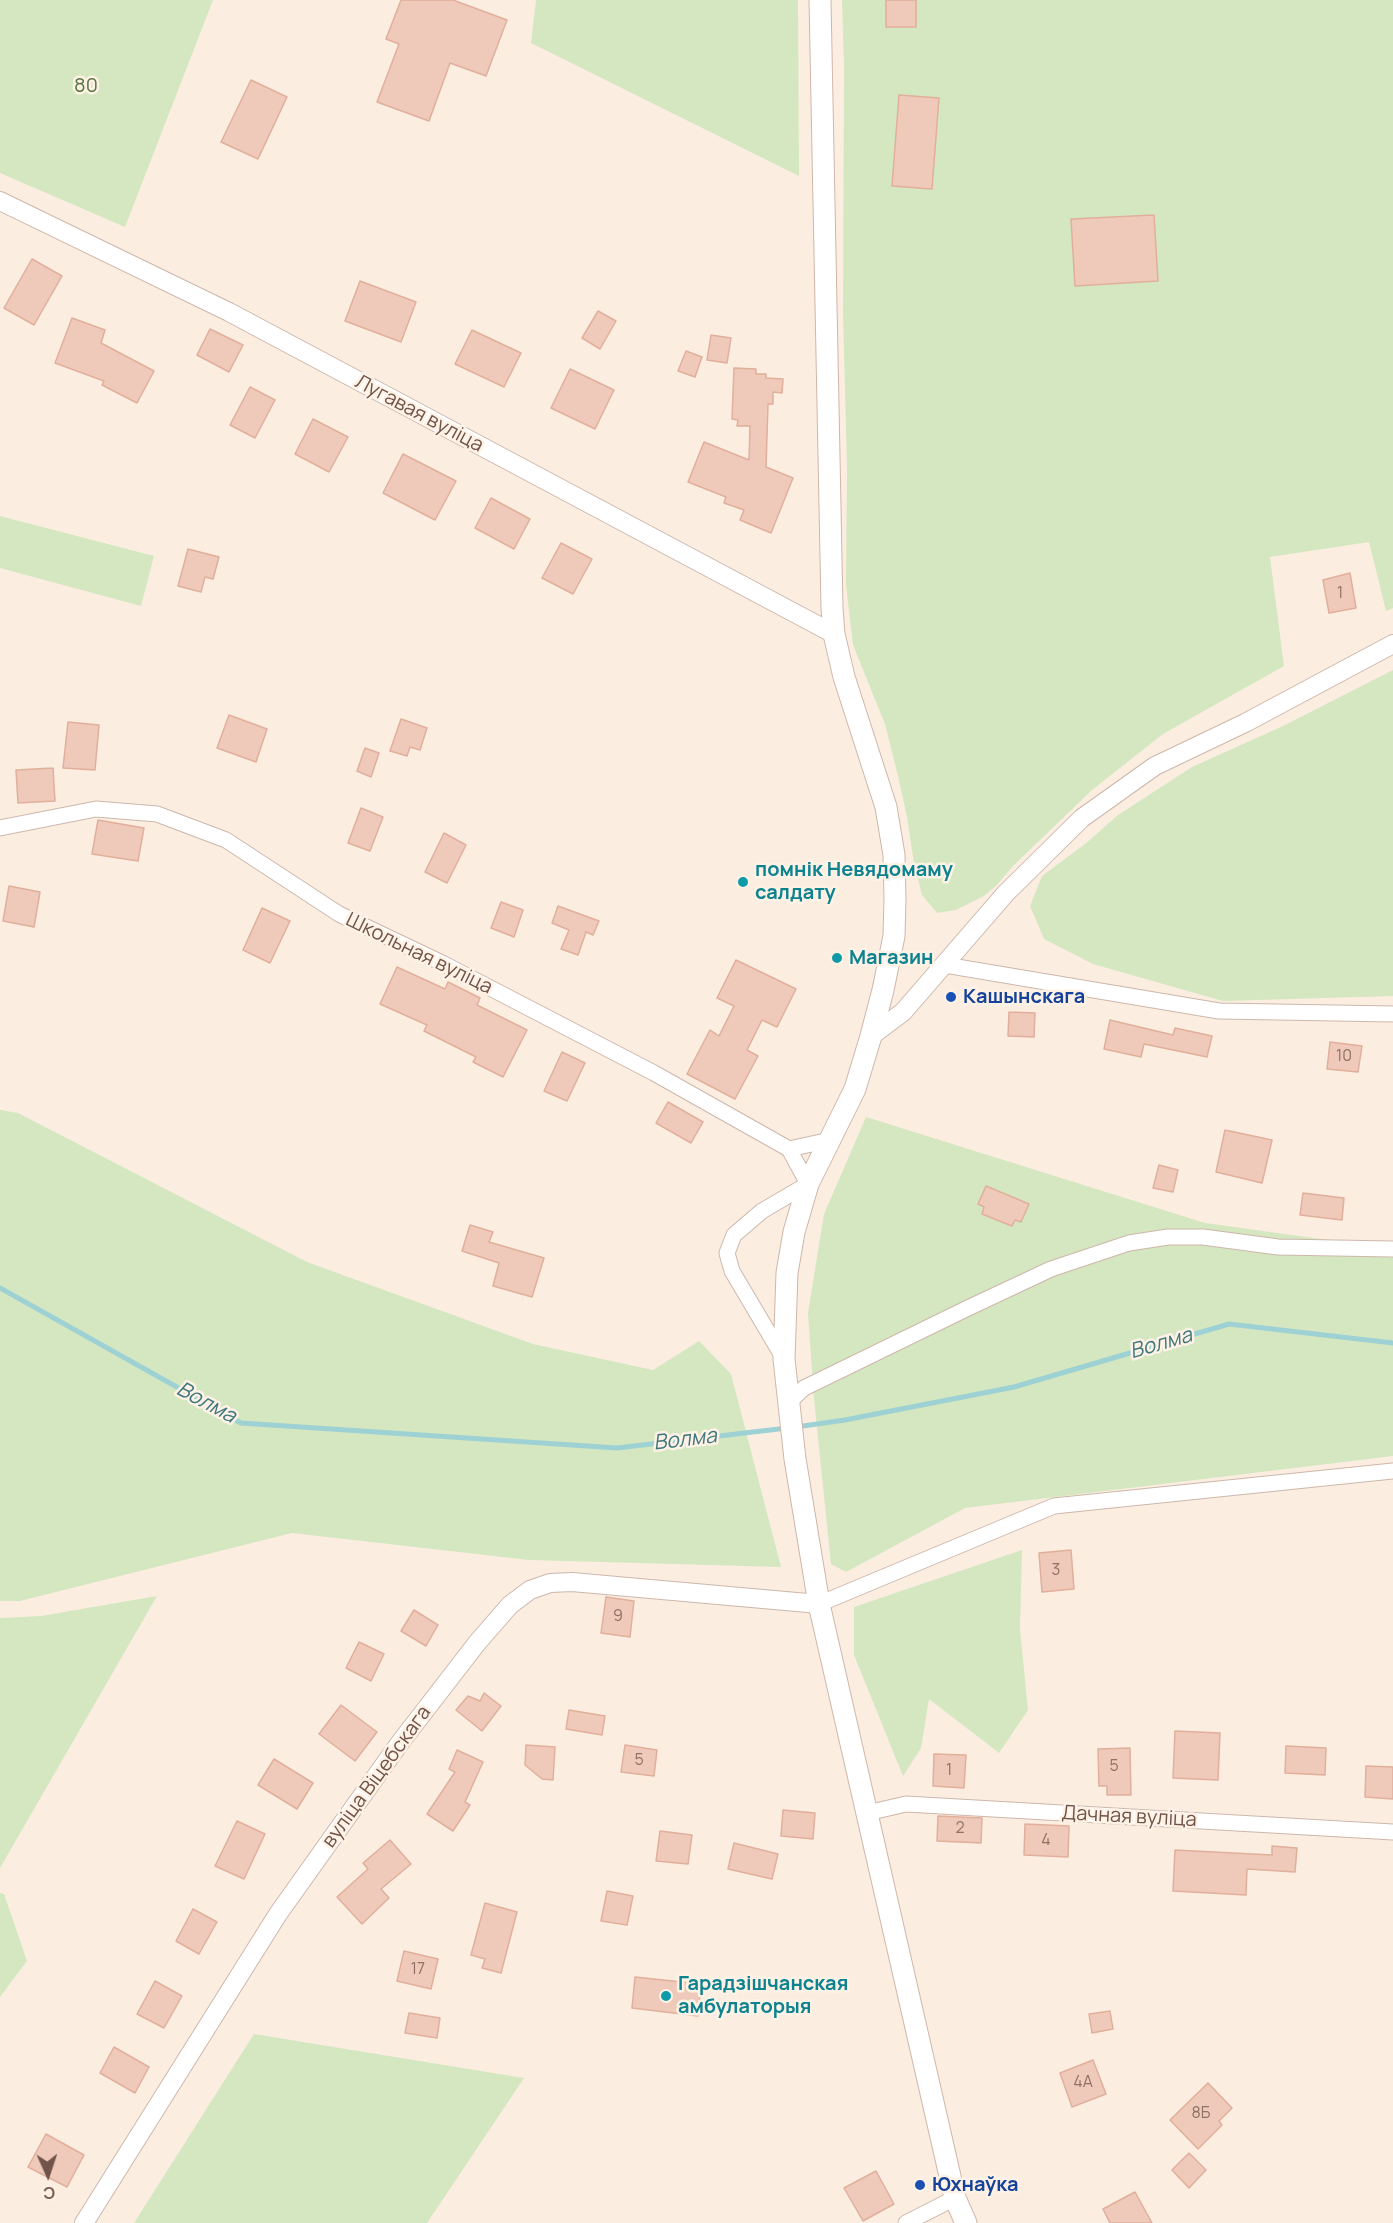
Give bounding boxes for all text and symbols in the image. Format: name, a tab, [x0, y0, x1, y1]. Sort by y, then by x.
park label: 80	[74, 74, 98, 98]
street label: Лугавая вуліца	[351, 370, 487, 458]
house number: 1	[1337, 584, 1343, 604]
place label: помнік Невядомаму салдату	[755, 858, 953, 905]
marker: помнік Невядомаму салдату	[736, 875, 750, 889]
street label: Школьная вуліца	[342, 908, 496, 1000]
place label: Магазин	[849, 946, 934, 970]
marker: Магазин	[830, 951, 844, 965]
place label: Кашынскага	[963, 985, 1085, 1009]
marker: Кашынскага	[944, 990, 958, 1004]
house number: 10	[1336, 1047, 1352, 1067]
water label: Волма	[1127, 1323, 1195, 1365]
water label: Волма	[172, 1377, 240, 1429]
water label: Волма	[652, 1424, 718, 1456]
house number: 3	[1052, 1561, 1060, 1581]
house number: 9	[613, 1607, 623, 1627]
street label: вуліца Віцебскага	[318, 1701, 436, 1853]
house number: 5	[634, 1751, 644, 1771]
house number: 5	[1109, 1757, 1119, 1777]
house number: 1	[946, 1761, 952, 1781]
street label: Дачная вуліца	[1061, 1801, 1197, 1833]
house number: 2	[955, 1819, 965, 1839]
house number: 4	[1041, 1831, 1051, 1851]
house number: 17	[411, 1960, 425, 1980]
place label: Гарадзішчанская амбулаторыя	[678, 1972, 848, 2019]
marker: Гарадзішчанская амбулаторыя	[659, 1989, 673, 2003]
house number: 4А	[1073, 2073, 1093, 2093]
house number: 8Б	[1192, 2104, 1210, 2124]
north arrow	[18, 2145, 78, 2205]
place label: Юхнаўка	[932, 2173, 1018, 2197]
marker: Юхнаўка	[913, 2178, 927, 2192]
text: С	[42, 2182, 55, 2204]

